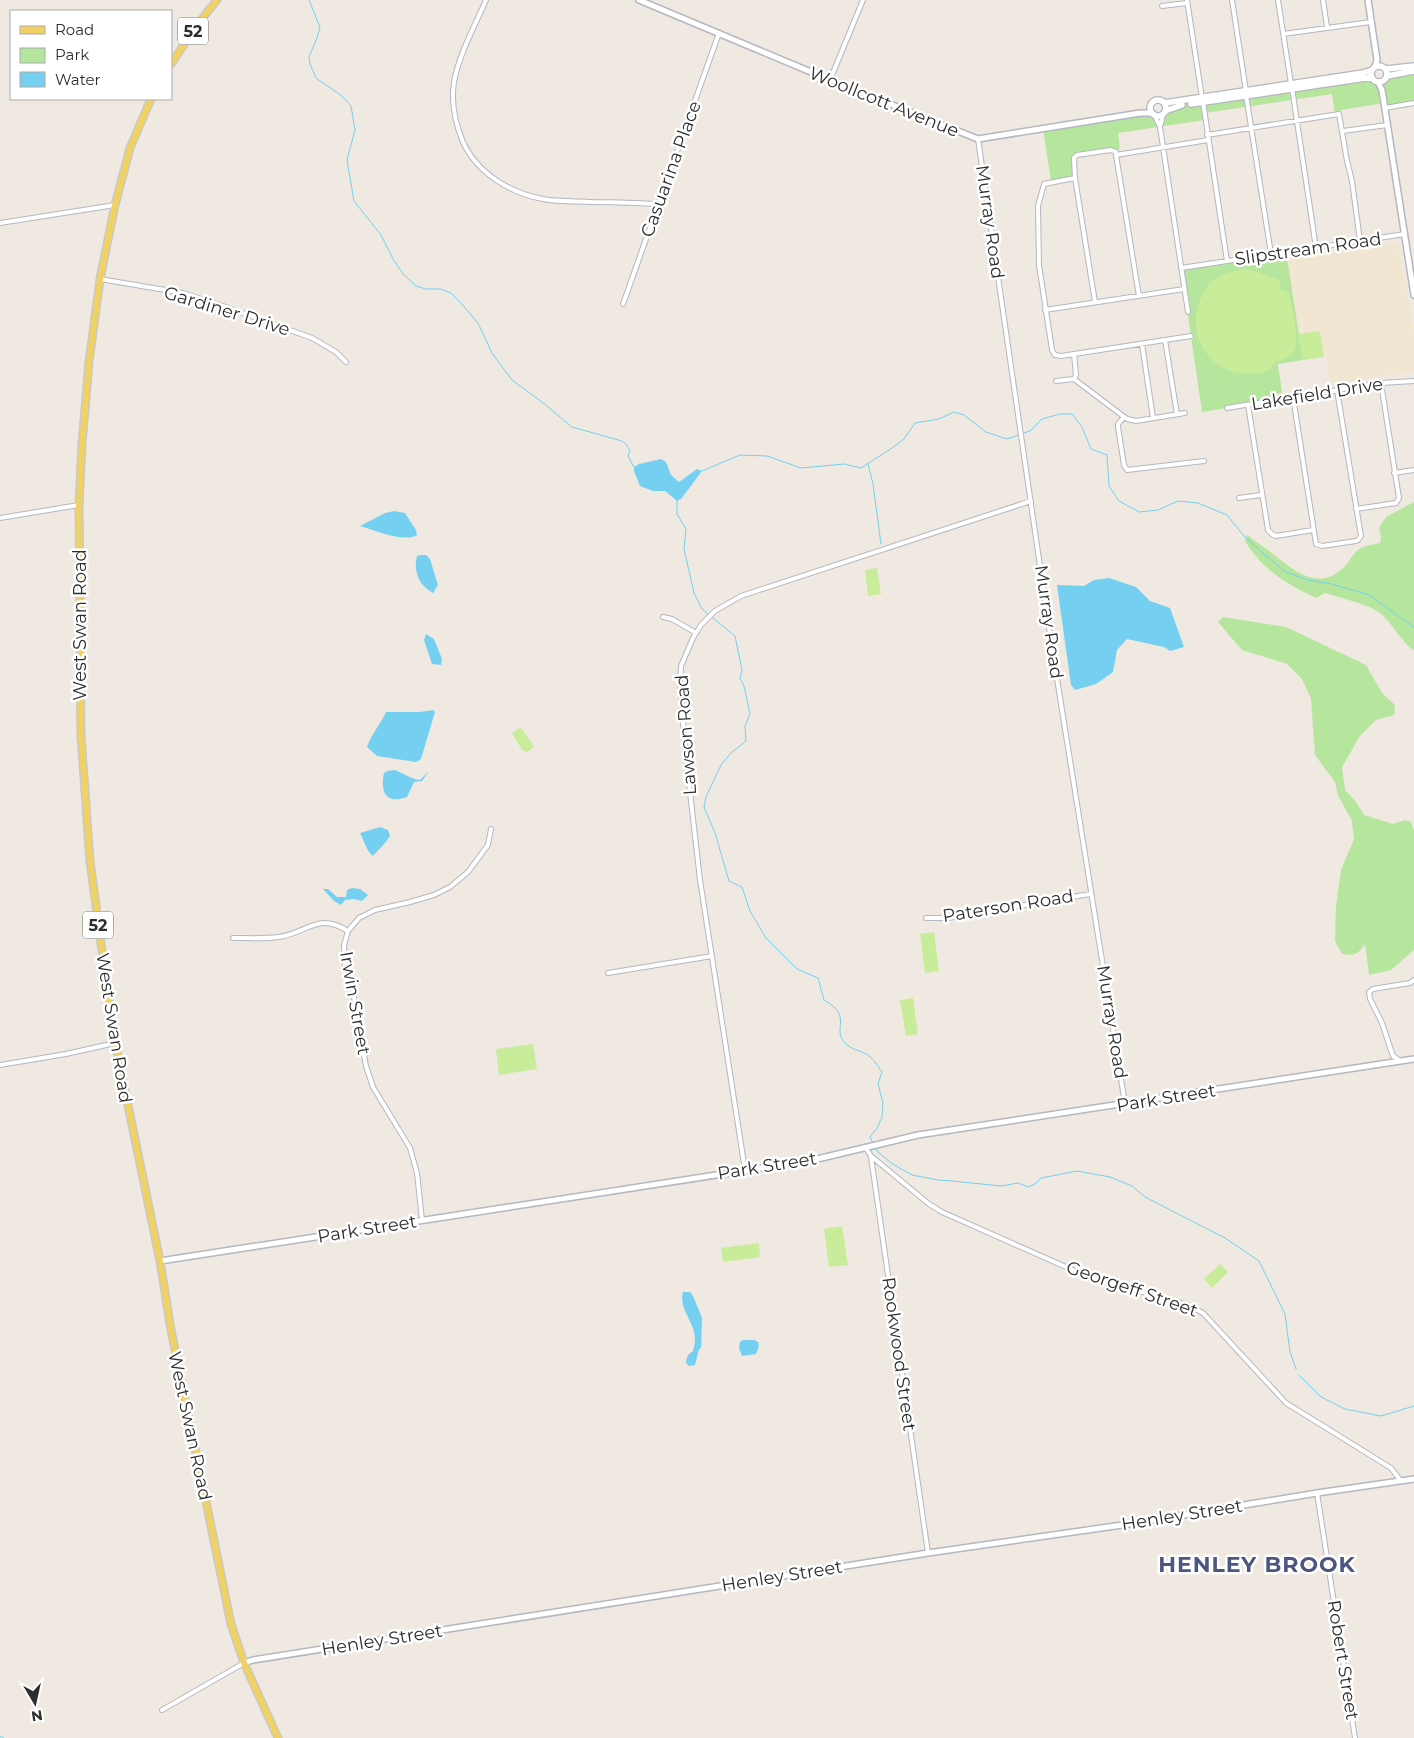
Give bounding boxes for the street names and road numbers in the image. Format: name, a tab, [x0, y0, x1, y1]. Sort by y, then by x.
road number: 52	[178, 18, 208, 44]
street label: Woollcott Avenue	[806, 62, 962, 142]
street label: Casuarina Place	[636, 98, 706, 240]
street label: Murray Road	[971, 164, 1009, 280]
street label: Slipstream Road	[1233, 228, 1383, 270]
street label: Gardiner Drive	[161, 281, 293, 341]
street label: Lakefield Drive	[1249, 373, 1385, 415]
street label: West Swan Road	[69, 549, 91, 701]
street label: Murray Road	[1030, 564, 1068, 680]
street label: Lawson Road	[671, 674, 701, 796]
street label: Paterson Road	[941, 885, 1075, 927]
road number: 52	[83, 912, 113, 938]
street label: Irwin Street	[335, 949, 375, 1057]
street label: West Swan Road	[91, 951, 137, 1105]
street label: Murray Road	[1092, 964, 1132, 1080]
street label: Park Street	[1115, 1079, 1217, 1117]
street label: Park Street	[716, 1147, 818, 1185]
street label: Park Street	[316, 1210, 418, 1248]
street label: Georgeff Street	[1063, 1256, 1201, 1322]
street label: Rookwood Street	[877, 1276, 921, 1432]
street label: West Swan Road	[163, 1350, 217, 1502]
street label: Henley Street	[1120, 1495, 1244, 1535]
street label: Henley Street	[720, 1556, 844, 1596]
street label: Robert Street	[1323, 1598, 1363, 1722]
street label: Henley Street	[320, 1620, 444, 1660]

